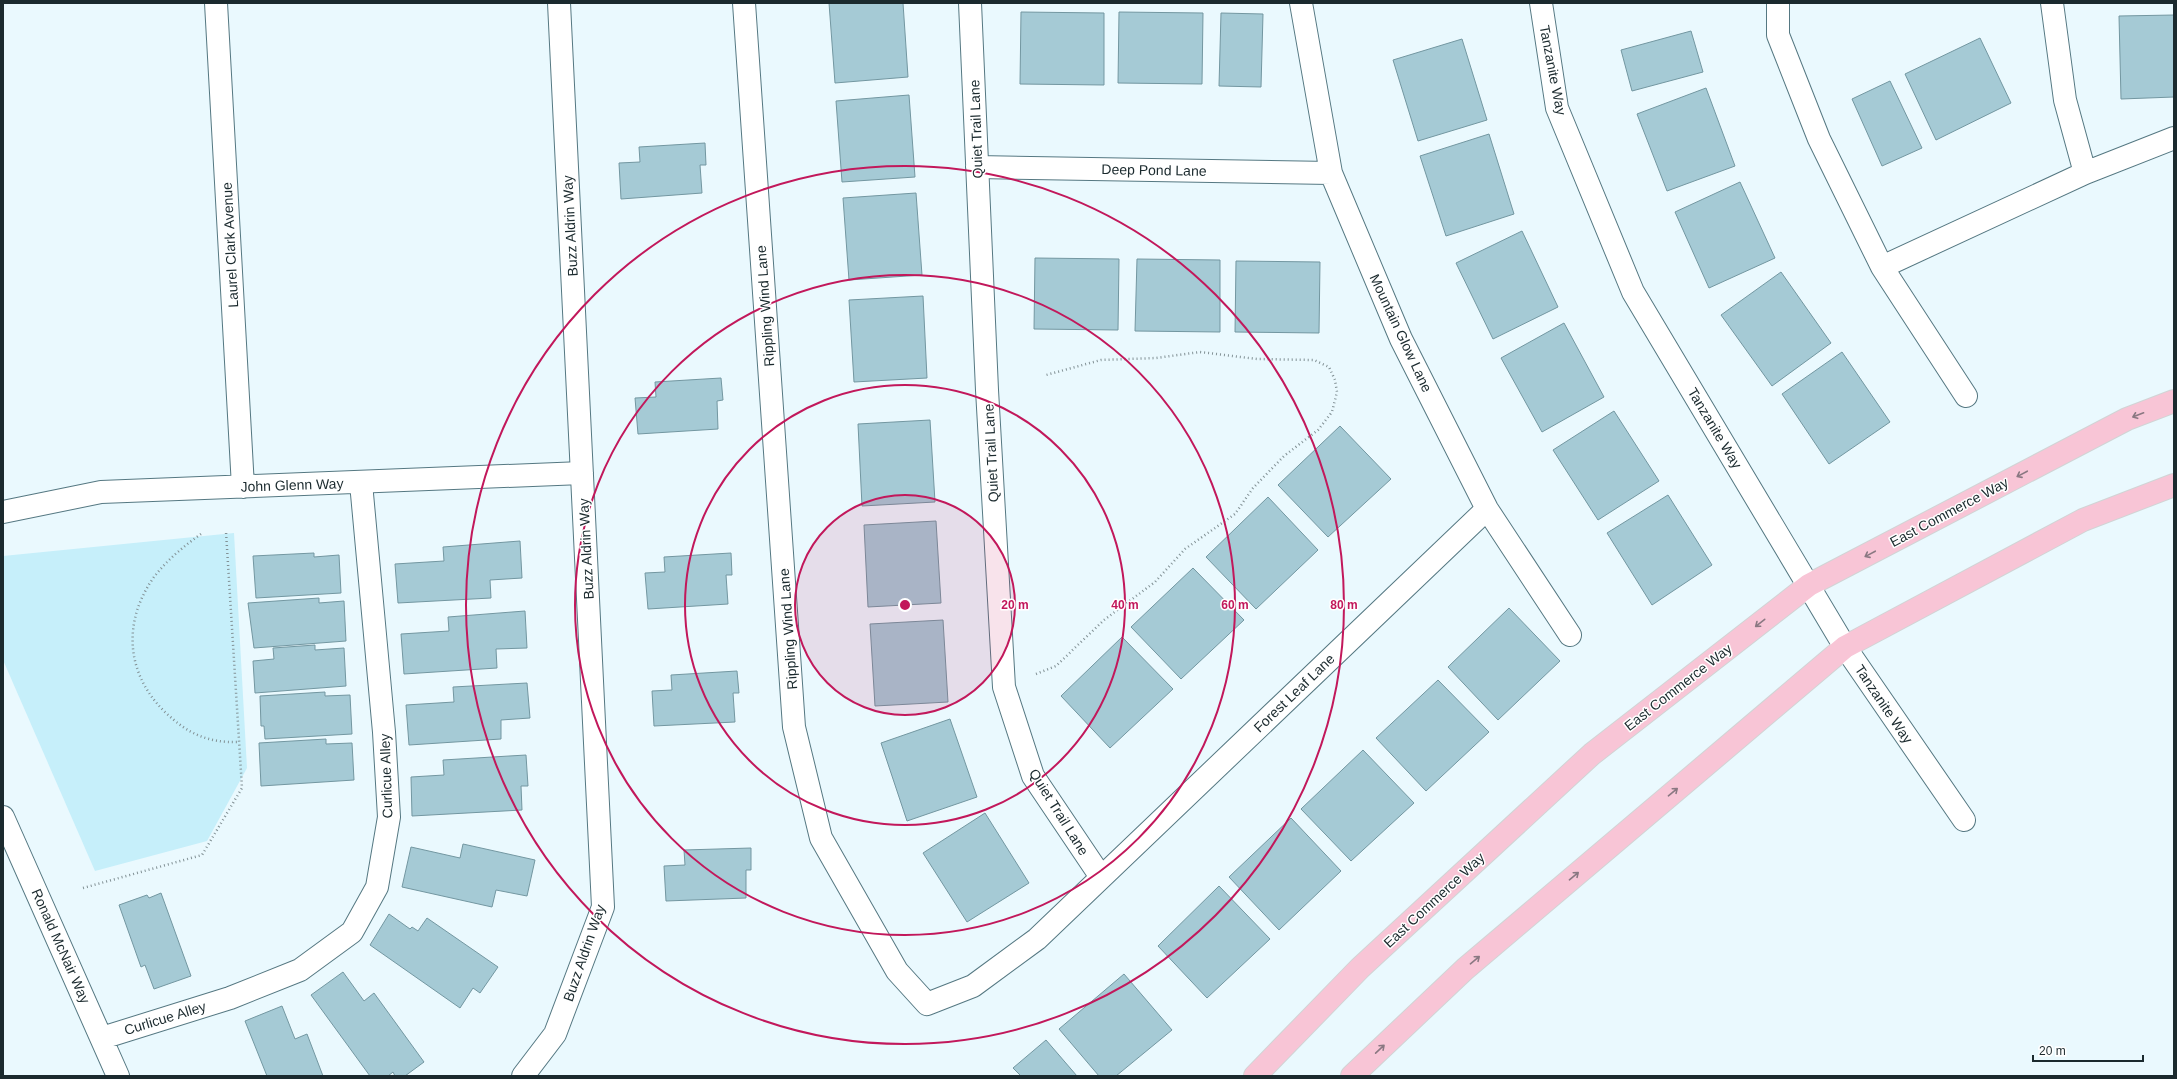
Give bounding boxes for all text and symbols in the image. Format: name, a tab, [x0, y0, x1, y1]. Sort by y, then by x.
street label: Tanzanite Way	[1536, 24, 1570, 116]
street label: Quiet Trail Lane	[966, 79, 986, 179]
street label: Deep Pond Lane	[1101, 161, 1207, 179]
street label: Buzz Aldrin Way	[559, 175, 581, 277]
street label: Laurel Clark Avenue	[219, 182, 241, 308]
street label: Rippling Wind Lane	[753, 245, 777, 367]
street label: Mountain Glow Lane	[1367, 271, 1435, 395]
street label: Tanzanite Way	[1685, 385, 1745, 471]
street label: Quiet Trail Lane	[980, 403, 1002, 503]
one-way arrow	[2132, 411, 2144, 419]
one-way arrow	[2016, 471, 2028, 478]
street label: East Commerce Way	[1887, 474, 2011, 550]
street label: John Glenn Way	[240, 475, 344, 495]
street label: Buzz Aldrin Way	[575, 498, 597, 600]
one-way arrow	[1864, 550, 1876, 558]
street label: Rippling Wind Lane	[776, 568, 800, 690]
centre of rings	[898, 598, 912, 612]
text: 20 m	[1001, 598, 1029, 612]
text: 40 m	[1111, 598, 1139, 612]
text: 60 m	[1221, 598, 1249, 612]
text: 80 m	[1330, 598, 1358, 612]
one-way arrow	[1755, 619, 1766, 627]
street label: East Commerce Way	[1621, 640, 1735, 734]
street label: Forest Leaf Lane	[1250, 650, 1338, 736]
street label: Tanzanite Way	[1852, 662, 1916, 746]
street label: Curlicue Alley	[377, 733, 395, 819]
street label: Quiet Trail Lane	[1026, 766, 1092, 858]
one-way arrow	[1668, 788, 1678, 797]
street label: East Commerce Way	[1380, 849, 1488, 951]
one-way arrow	[1569, 872, 1579, 881]
street label: Ronald McNair Way	[28, 886, 94, 1006]
street label: Buzz Aldrin Way	[560, 902, 608, 1004]
one-way arrow	[1470, 956, 1480, 965]
street label: Curlicue Alley	[122, 998, 208, 1038]
scale bar	[2033, 1037, 2143, 1063]
one-way arrow	[1375, 1044, 1385, 1054]
text: 20 m	[2039, 1044, 2066, 1058]

